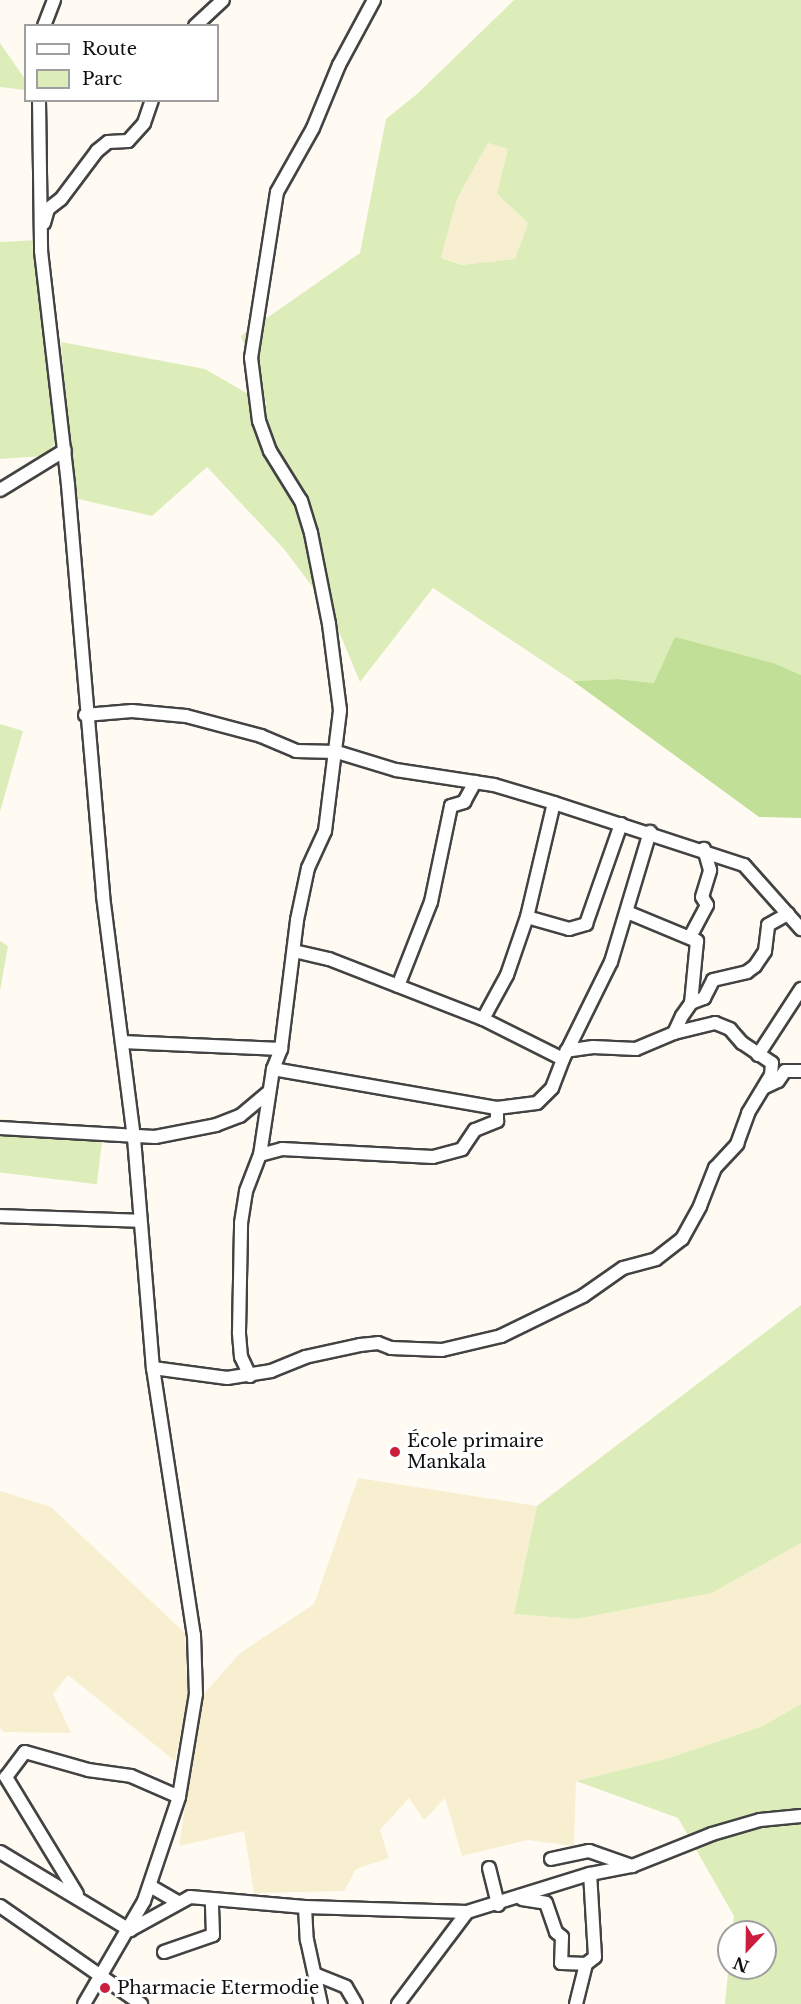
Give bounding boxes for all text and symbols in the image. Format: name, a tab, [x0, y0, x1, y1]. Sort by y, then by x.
legend	[24, 24, 219, 102]
text: Route	[82, 38, 137, 60]
text: Parc	[82, 68, 122, 90]
place label: École primaire Mankala	[407, 1431, 544, 1474]
marker: École primaire Mankala	[388, 1445, 402, 1459]
north arrow	[717, 1920, 777, 1980]
text: N	[730, 1953, 752, 1977]
place label: Pharmacie Etermodie	[117, 1977, 319, 1999]
marker: Pharmacie Etermodie	[98, 1981, 112, 1995]

